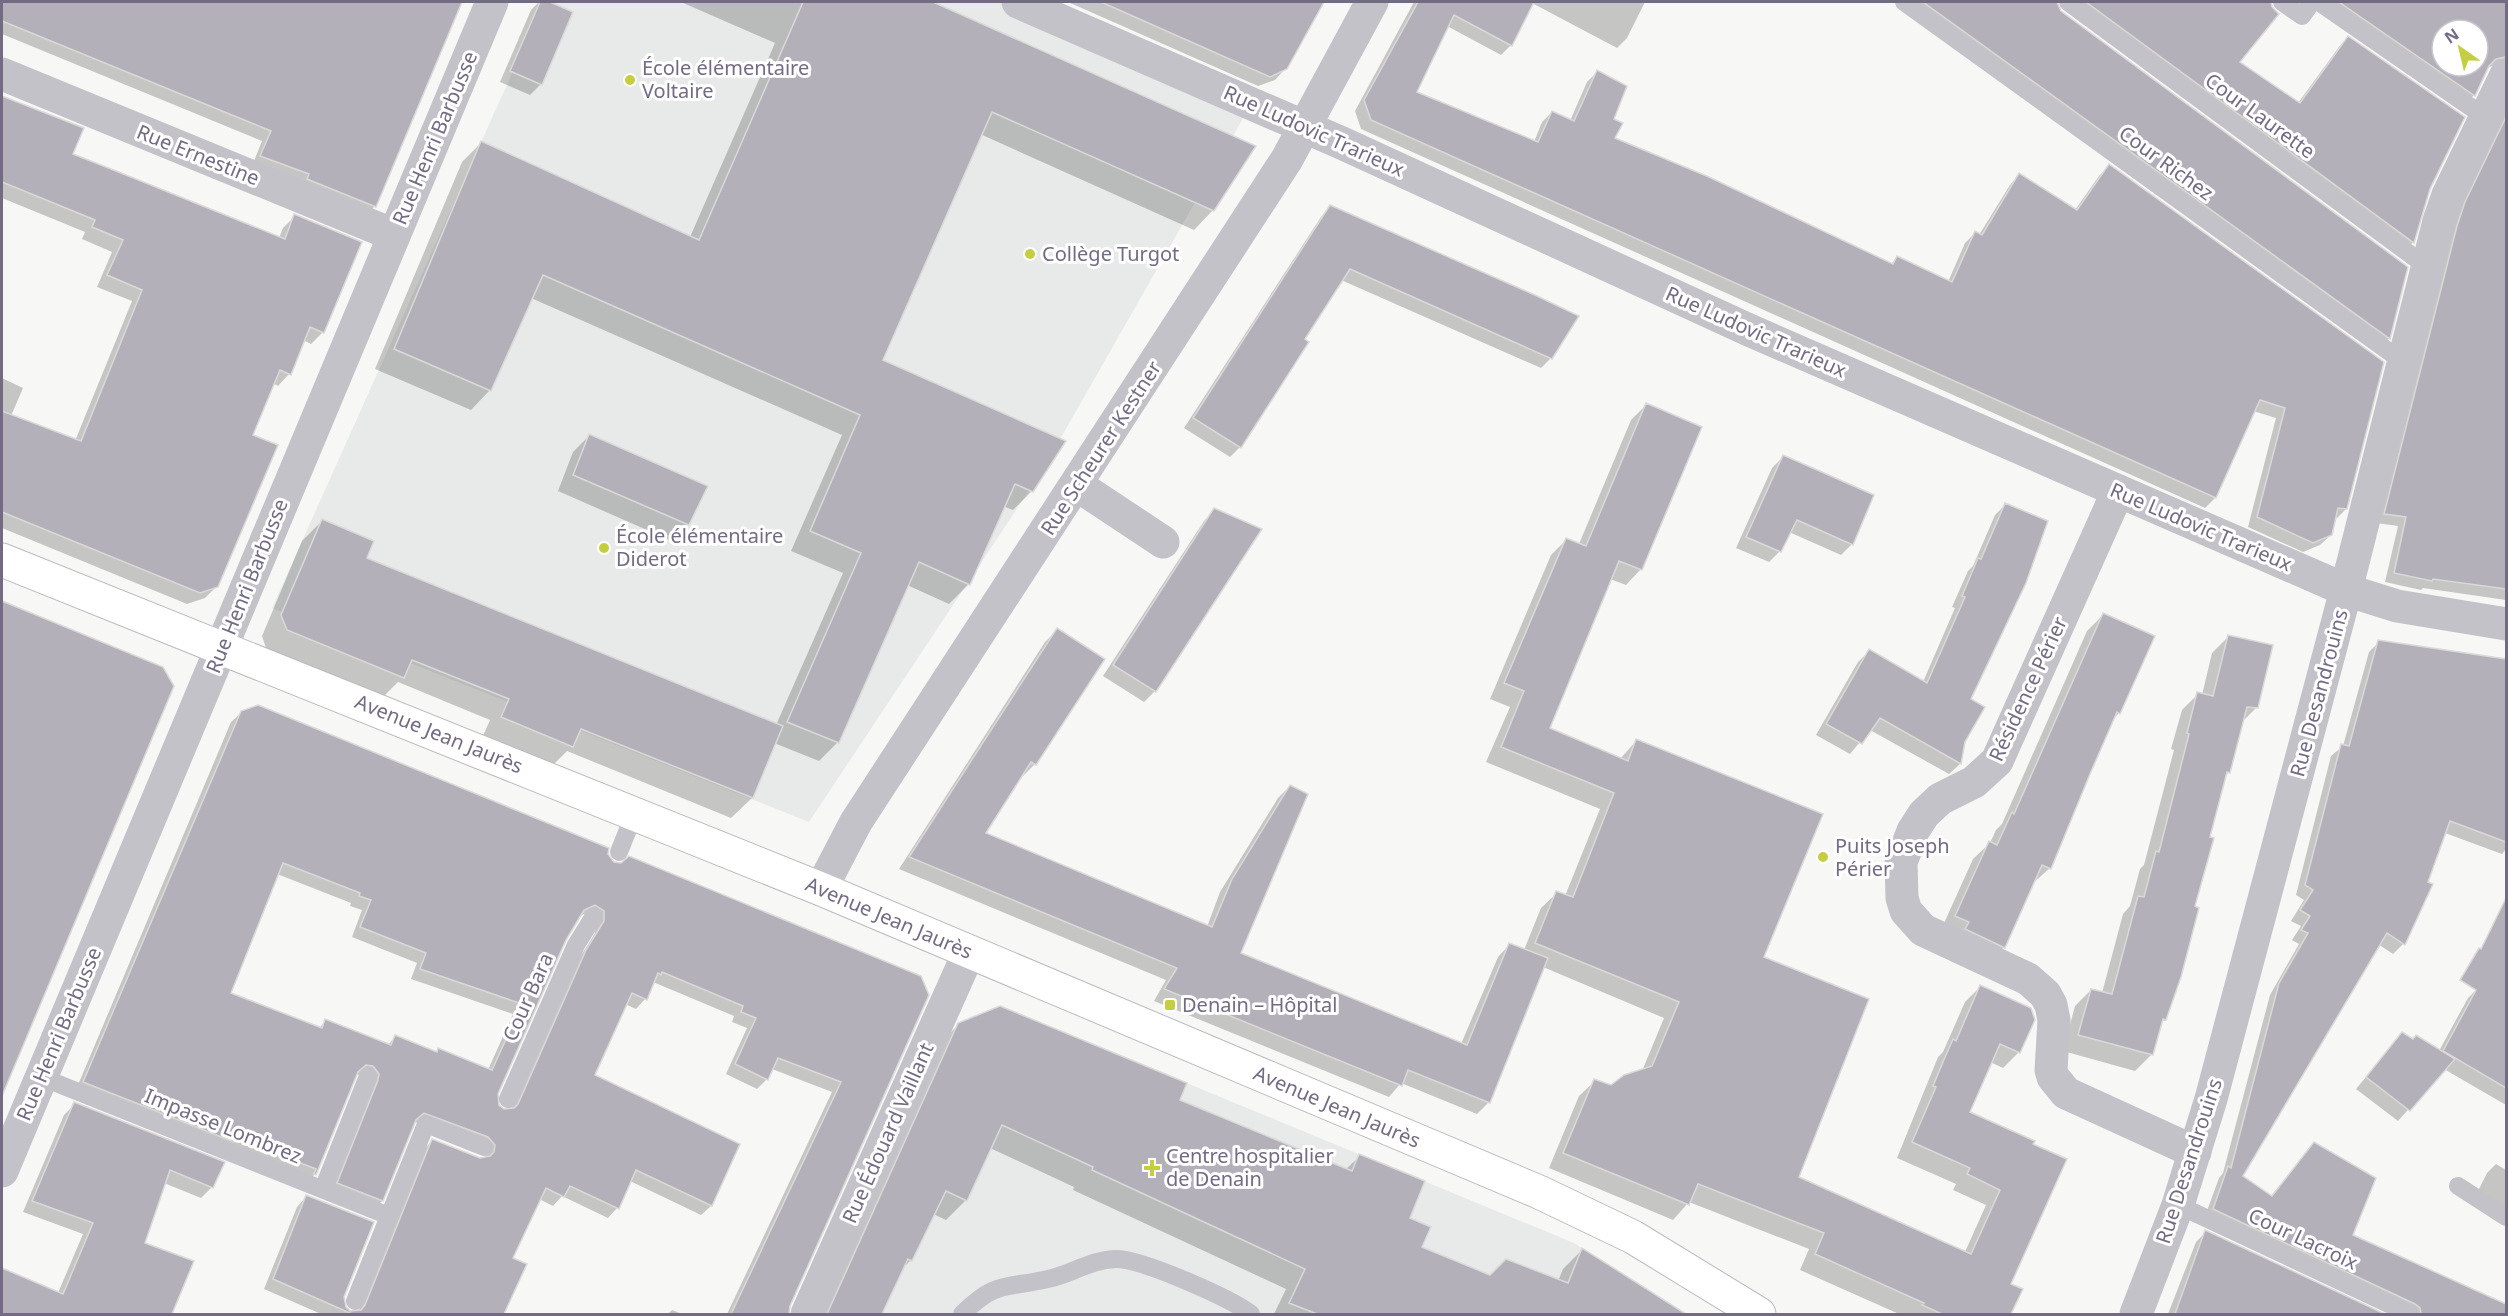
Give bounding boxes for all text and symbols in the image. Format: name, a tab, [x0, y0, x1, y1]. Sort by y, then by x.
north arrow	[2430, 18, 2490, 78]
text: N	[2440, 23, 2463, 48]
street label: Rue Henri Barbusse	[386, 47, 483, 229]
place label: École élémentaire Voltaire	[642, 54, 809, 104]
street label: Cour Laurette	[2200, 67, 2321, 165]
marker: École élémentaire Voltaire	[623, 73, 637, 87]
street label: Rue Ludovic Trarieux	[1220, 79, 1409, 183]
street label: Rue Ernestine	[133, 118, 263, 191]
street label: Cour Richez	[2114, 119, 2219, 206]
place label: Collège Turgot	[1042, 240, 1179, 267]
marker: Collège Turgot	[1023, 247, 1037, 261]
street label: Rue Ludovic Trarieux	[1662, 280, 1851, 384]
street label: Rue Scheurer Kestner	[1034, 355, 1167, 540]
street label: Rue Ludovic Trarieux	[2106, 476, 2297, 577]
street label: Rue Henri Barbusse	[199, 495, 294, 677]
place label: École élémentaire Diderot	[616, 522, 783, 572]
marker: École élémentaire Diderot	[597, 541, 611, 555]
street label: Rue Desandrouins	[2283, 606, 2354, 779]
street label: Résidence Périer	[1982, 612, 2073, 766]
street label: Avenue Jean Jaurès	[351, 688, 527, 780]
place label: Puits Joseph Périer	[1835, 832, 1950, 882]
marker: Puits Joseph Périer	[1816, 850, 1830, 864]
street label: Avenue Jean Jaurès	[802, 870, 977, 965]
street label: Rue Henri Barbusse	[10, 943, 107, 1125]
street label: Cour Bara	[496, 948, 559, 1045]
place label: Denain – Hôpital	[1182, 991, 1337, 1018]
marker: Denain – Hôpital	[1163, 998, 1177, 1012]
street label: Rue Édouard Vaillant	[836, 1038, 940, 1227]
street label: Avenue Jean Jaurès	[1250, 1059, 1425, 1154]
street label: Rue Desandrouins	[2149, 1075, 2228, 1247]
street label: Impasse Lombrez	[141, 1082, 305, 1169]
place label: Centre hospitalier de Denain	[1166, 1142, 1334, 1192]
marker: Centre hospitalier de Denain	[1143, 1159, 1161, 1177]
street label: Cour Lacroix	[2244, 1201, 2363, 1276]

